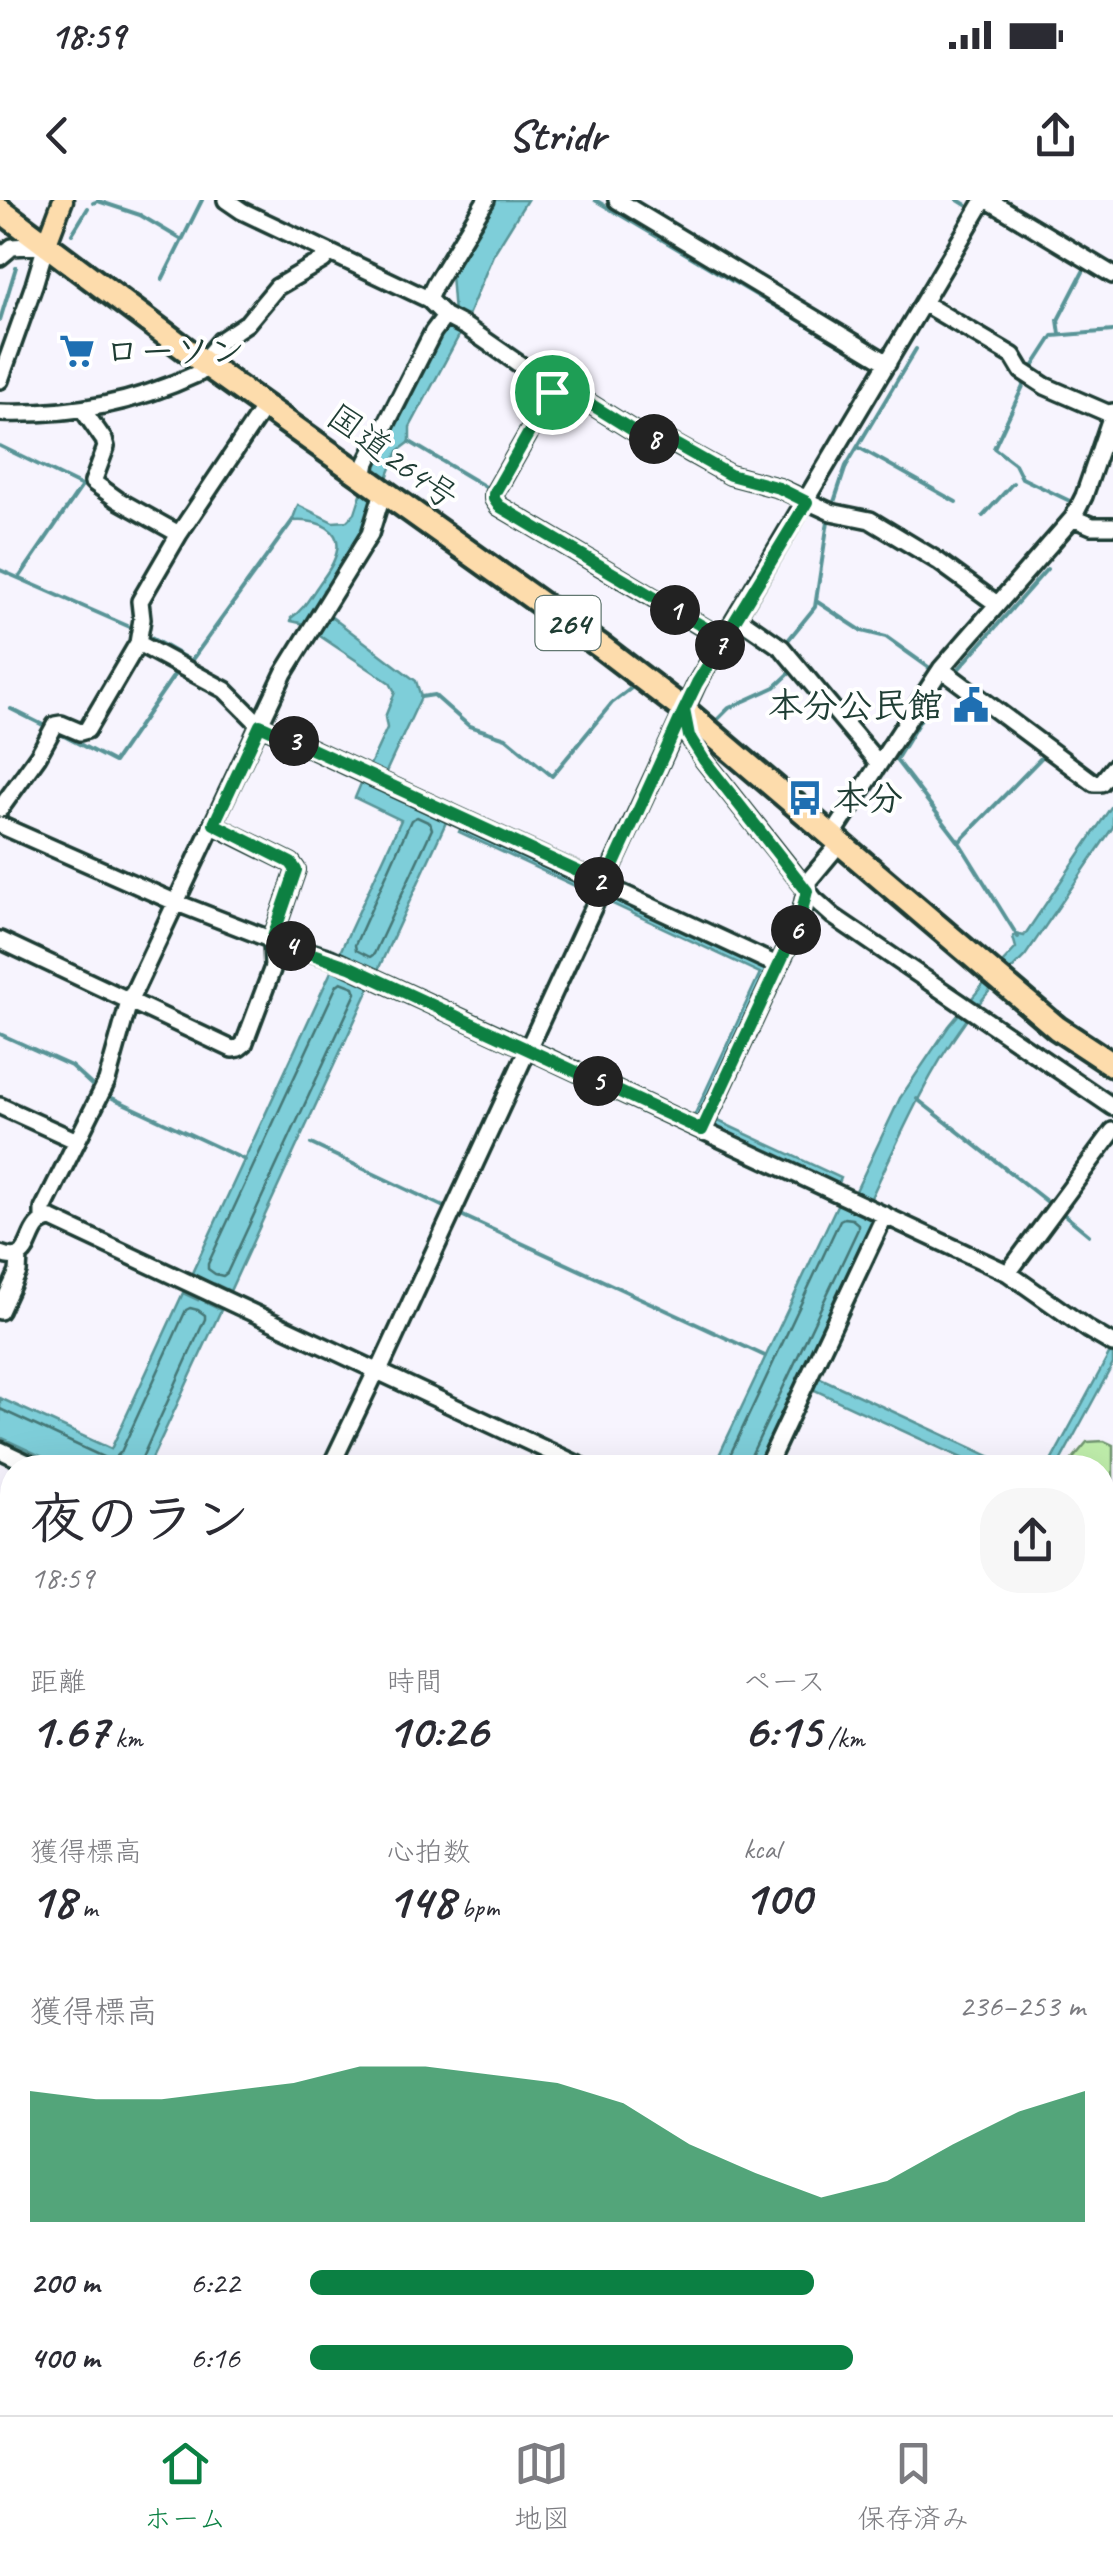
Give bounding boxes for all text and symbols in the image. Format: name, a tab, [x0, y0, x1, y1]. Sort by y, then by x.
text: 18:59	[50, 12, 125, 59]
text: Stridr	[508, 107, 605, 164]
icon: back	[30, 108, 85, 163]
icon: share	[1028, 108, 1083, 163]
place label: ローソン	[105, 329, 245, 374]
supermarket icon: ローソン	[58, 332, 96, 370]
pin	[510, 350, 595, 435]
icon: arrive	[525, 365, 580, 420]
street label: 国道264号	[318, 393, 468, 519]
pin: 8	[629, 414, 679, 464]
text: 8	[648, 421, 660, 456]
pin: 1	[650, 585, 700, 635]
text: 1	[669, 592, 681, 627]
road number: 264	[536, 596, 600, 650]
pin: 7	[695, 620, 745, 670]
text: 7	[714, 627, 726, 662]
place label: 本分公民館	[768, 683, 943, 728]
public building icon: 本分公民館	[952, 686, 990, 724]
pin: 3	[269, 716, 319, 766]
text: 3	[288, 723, 300, 758]
place label: 本分	[833, 776, 903, 821]
bus stop icon: 本分	[786, 779, 824, 817]
pin: 2	[574, 857, 624, 907]
text: 2	[593, 864, 605, 899]
pin: 6	[771, 905, 821, 955]
text: 6	[789, 912, 803, 947]
pin: 4	[266, 921, 316, 971]
text: 4	[285, 928, 297, 963]
pin: 5	[573, 1056, 623, 1106]
text: 5	[592, 1063, 604, 1098]
text: 夜のラン	[30, 1484, 250, 1554]
button: share	[980, 1488, 1085, 1593]
text: 18:59	[30, 1557, 94, 1598]
text: 距離	[30, 1664, 86, 1699]
text: 時間	[387, 1664, 443, 1699]
text: ペース	[743, 1664, 826, 1699]
text: 1.67	[30, 1699, 108, 1762]
text: 10:26	[387, 1699, 488, 1762]
text: 6:15	[743, 1699, 821, 1762]
text: km	[108, 1720, 142, 1755]
text: /km	[821, 1720, 864, 1755]
text: kcal	[743, 1831, 780, 1866]
text: 獲得標高	[30, 1834, 142, 1869]
text: 心拍数	[387, 1834, 471, 1869]
text: 100	[743, 1866, 811, 1929]
text: 18	[30, 1869, 75, 1932]
text: 148	[387, 1869, 454, 1932]
text: m	[75, 1890, 97, 1925]
text: bpm	[454, 1890, 499, 1925]
text: 236–253 m	[959, 1985, 1085, 2026]
text: 獲得標高	[30, 1991, 158, 2032]
text: 200 m	[30, 2262, 99, 2303]
text: 6:22	[190, 2262, 240, 2303]
text: 400 m	[30, 2337, 99, 2378]
text: 6:16	[190, 2337, 240, 2378]
tab: ホーム	[144, 2436, 227, 2536]
tab: 地図	[514, 2436, 570, 2536]
tab: 保存済み	[857, 2436, 969, 2536]

